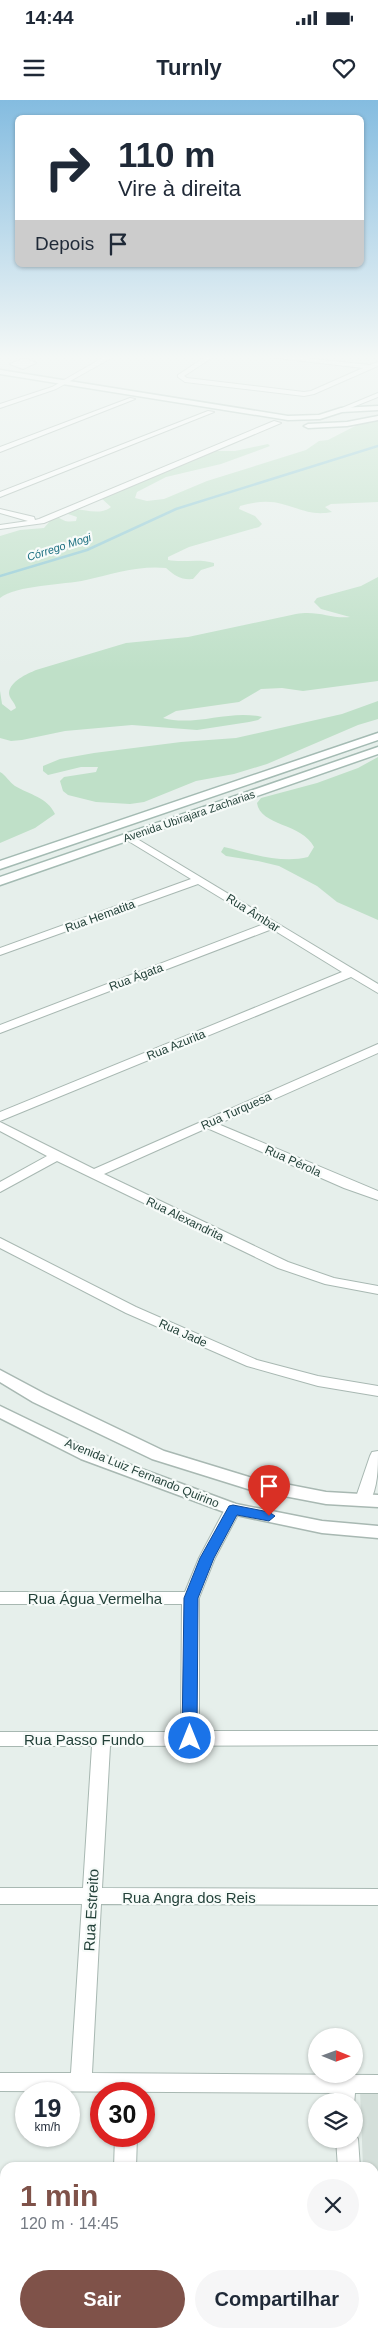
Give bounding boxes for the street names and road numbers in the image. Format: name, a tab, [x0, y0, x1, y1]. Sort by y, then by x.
street label: Avenida Ubirajara Zacharias	[122, 788, 257, 844]
street label: Rua Âmbar	[224, 890, 283, 935]
street label: Rua Hematita	[63, 897, 137, 935]
street label: Rua Ágata	[107, 959, 165, 994]
street label: Rua Azurita	[145, 1027, 208, 1063]
street label: Rua Turquesa	[199, 1089, 274, 1133]
street label: Rua Pérola	[263, 1142, 324, 1180]
street label: Rua Alexandrita	[144, 1194, 226, 1244]
street label: Rua Jade	[157, 1316, 210, 1350]
street label: Avenida Luiz Fernando Quirino	[63, 1436, 222, 1511]
street label: Rua Água Vermelha	[28, 1590, 163, 1607]
street label: Rua Passo Fundo	[24, 1731, 144, 1748]
street label: Rua Estreito	[80, 1868, 102, 1952]
street label: Rua Angra dos Reis	[122, 1889, 256, 1906]

